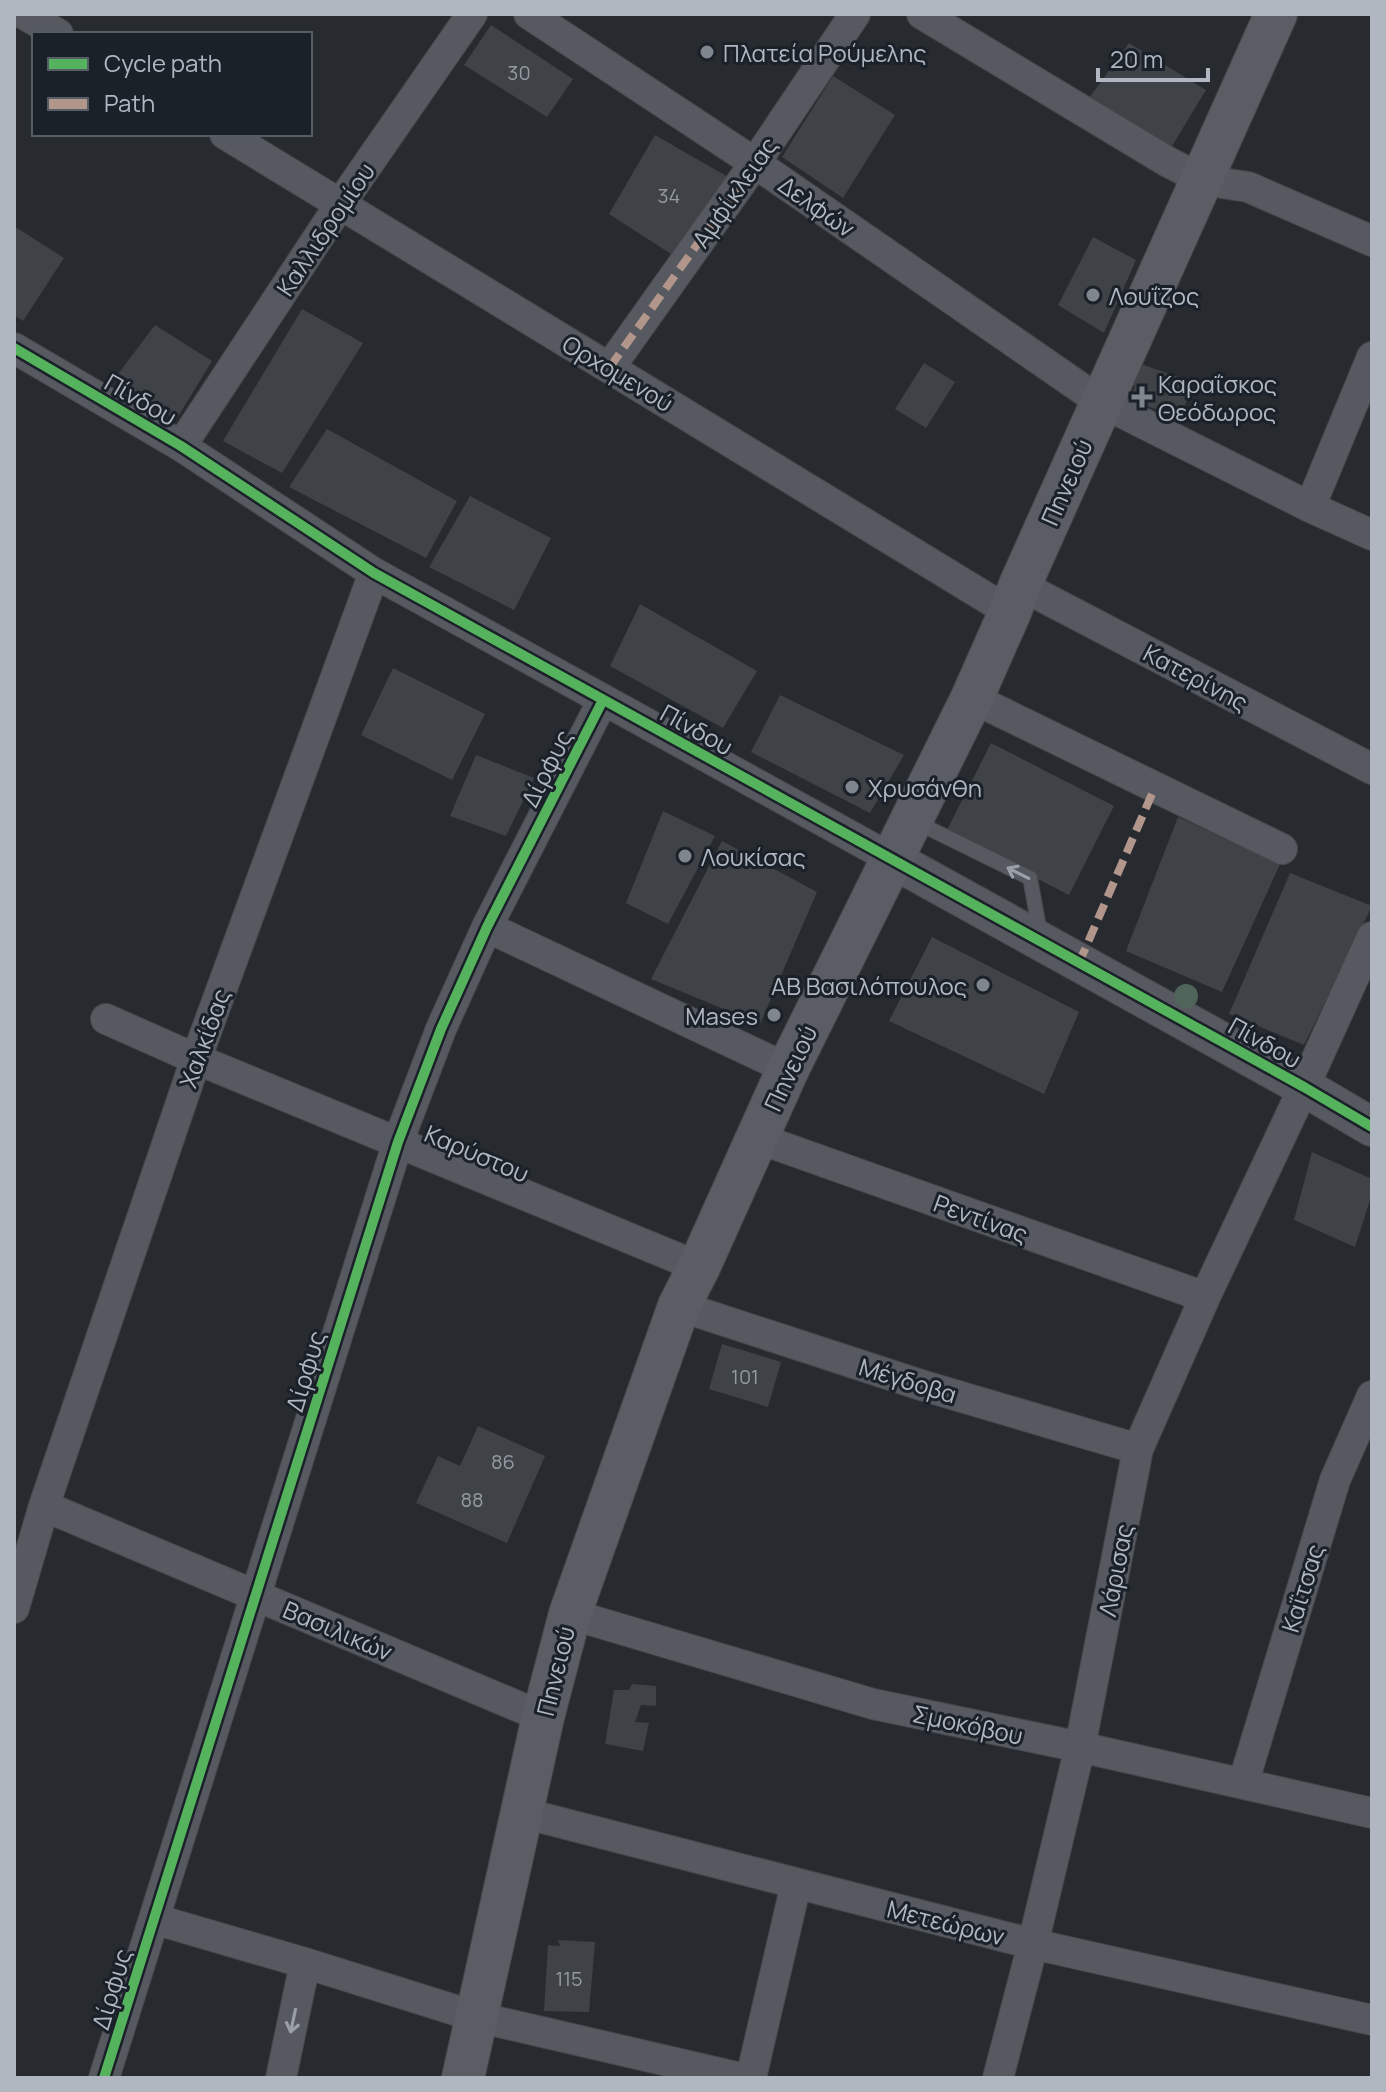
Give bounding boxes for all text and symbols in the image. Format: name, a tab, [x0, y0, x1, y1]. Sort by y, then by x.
legend	[32, 32, 312, 136]
scale bar	[1098, 32, 1208, 82]
place label: Πλατεία Ρούμελης	[723, 36, 926, 69]
text: 20 m	[1110, 42, 1163, 75]
marker: Πλατεία Ρούμελης	[698, 43, 716, 61]
text: Cycle path	[104, 46, 222, 79]
house number: 30	[507, 59, 531, 86]
text: Path	[104, 86, 155, 119]
street label: Αμφίκλειας	[684, 130, 784, 254]
street label: Καλλιδρομίου	[268, 156, 382, 302]
street label: Δελφών	[772, 168, 862, 244]
house number: 34	[658, 182, 680, 209]
place label: Λουΐζος	[1109, 279, 1199, 312]
marker: Λουΐζος	[1084, 286, 1102, 304]
street label: Ορχομενού	[556, 327, 680, 419]
street label: Πίνδου	[99, 365, 183, 433]
place label: Καραΐσκος Θεόδωρος	[1158, 367, 1277, 428]
marker: Καραΐσκος Θεόδωρος	[1133, 388, 1151, 406]
street label: Πηνειού	[1032, 434, 1100, 530]
street label: Κατερίνης	[1138, 636, 1254, 718]
street label: Πίνδου	[655, 696, 739, 762]
street label: Δίρφυς	[512, 724, 580, 812]
place label: Χρυσάνθη	[868, 771, 982, 804]
marker: Χρυσάνθη	[843, 778, 861, 796]
place label: Λουκίσας	[701, 840, 806, 873]
marker: Λουκίσας	[676, 847, 694, 865]
one-way arrow	[1006, 864, 1030, 880]
place label: ΑΒ Βασιλόπουλος	[771, 969, 967, 1002]
marker: ΑΒ Βασιλόπουλος	[974, 976, 992, 994]
street label: Χαλκίδας	[171, 984, 237, 1092]
place label: Mases	[685, 999, 758, 1032]
marker: Mases	[765, 1006, 783, 1024]
street label: Πίνδου	[1223, 1009, 1307, 1075]
street label: Πηνειού	[756, 1020, 824, 1116]
street label: Καρύστου	[420, 1116, 534, 1190]
street label: Ρεντίνας	[929, 1186, 1033, 1250]
street label: Δίρφυς	[277, 1327, 333, 1415]
street label: Μέγδοβα	[855, 1350, 961, 1410]
house number: 101	[731, 1363, 759, 1390]
house number: 86	[491, 1448, 515, 1475]
house number: 88	[460, 1486, 484, 1513]
street label: Λάρισας	[1090, 1521, 1140, 1619]
street label: Καΐτσας	[1273, 1540, 1331, 1636]
street label: Βασιλικών	[278, 1592, 398, 1668]
street label: Πηνειού	[528, 1623, 582, 1719]
street label: Σμοκόβου	[910, 1696, 1026, 1752]
street label: Μετεώρων	[884, 1891, 1008, 1953]
street label: Δίρφυς	[83, 1945, 139, 2033]
house number: 115	[555, 1965, 583, 1992]
one-way arrow	[285, 2007, 300, 2033]

